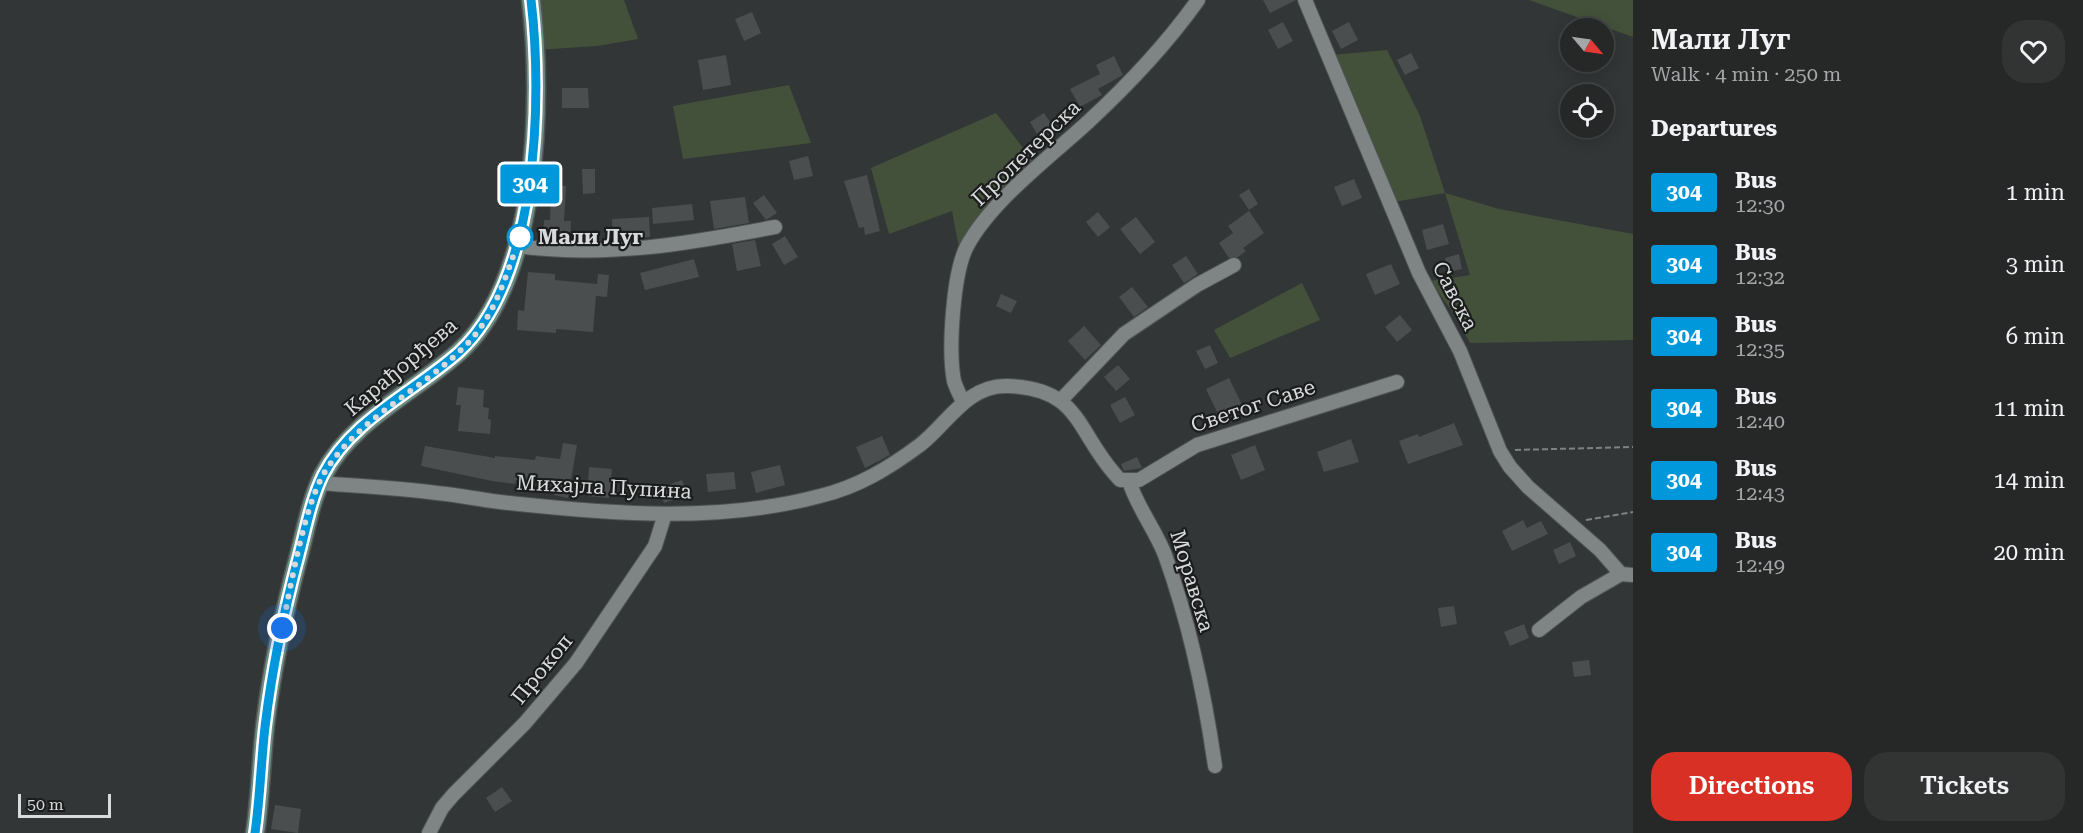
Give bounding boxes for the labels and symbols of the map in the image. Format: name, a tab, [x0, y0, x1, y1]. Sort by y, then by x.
north arrow	[1560, 18, 1614, 72]
street label: Пролетерска	[967, 95, 1086, 211]
line badge: 304	[496, 164, 564, 204]
marker: Мали Луг	[507, 224, 533, 250]
place label: Мали Луг	[538, 225, 643, 249]
street label: Савска	[1427, 258, 1483, 335]
street label: Карађорђева	[340, 313, 463, 421]
street label: Светог Саве	[1188, 375, 1318, 437]
street label: Михајла Пупина	[516, 470, 693, 504]
street label: Моравска	[1165, 527, 1219, 635]
your location	[267, 613, 297, 643]
street label: Прокоп	[507, 629, 577, 709]
scale bar	[18, 791, 111, 818]

